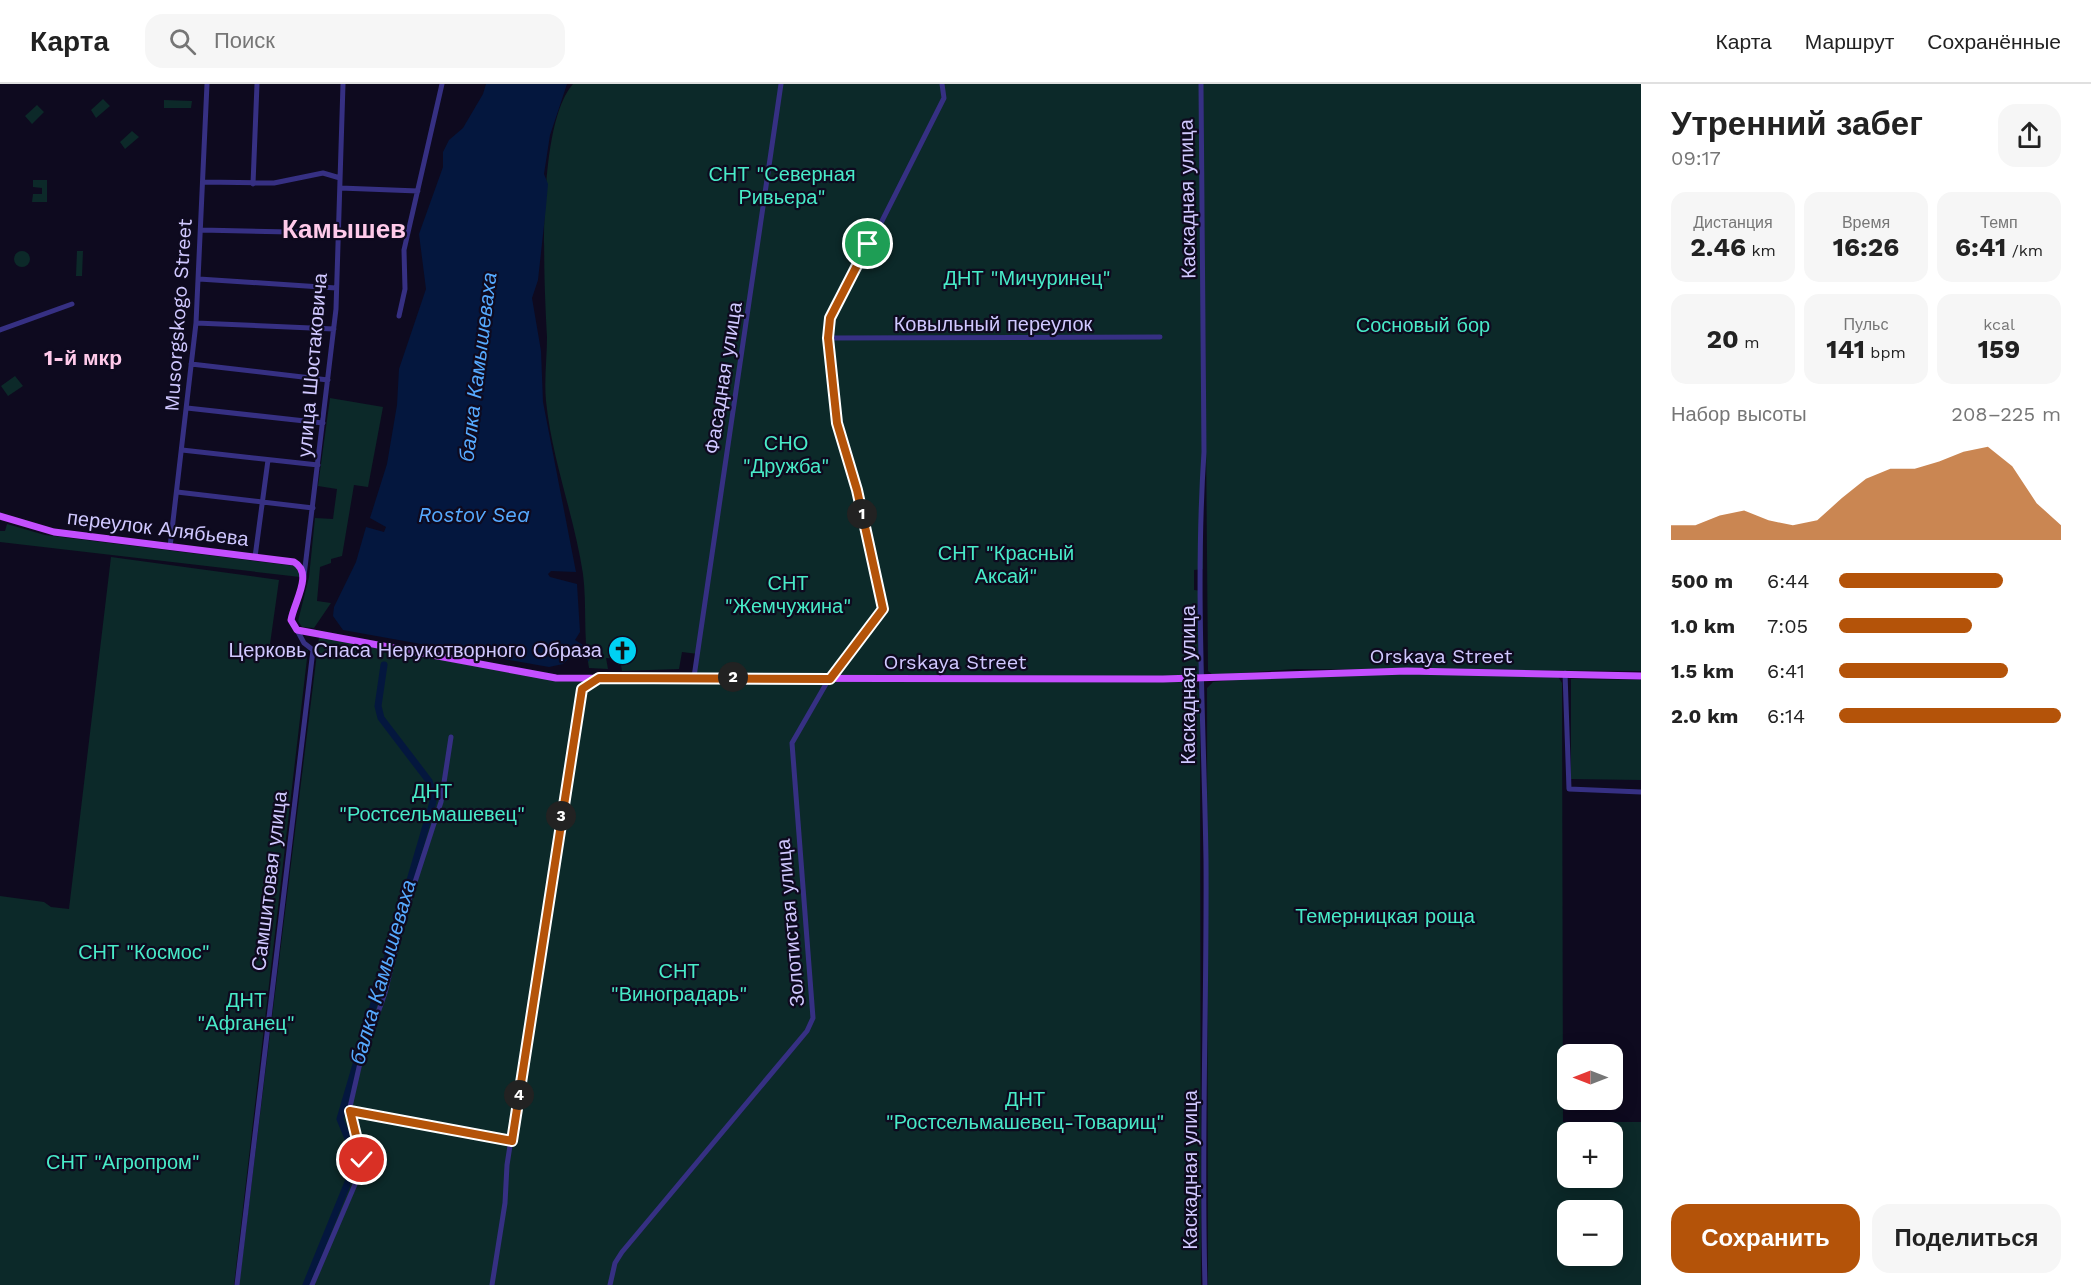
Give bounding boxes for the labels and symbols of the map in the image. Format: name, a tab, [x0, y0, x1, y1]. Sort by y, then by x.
street label: Каскадная улица	[1174, 118, 1200, 279]
park label: СНТ "Северная Ривьера"	[708, 162, 856, 209]
district label: Камышев	[282, 214, 406, 244]
street label: Musorgskogo Street	[159, 217, 197, 412]
pin	[842, 218, 893, 269]
park label: ДНТ "Мичуринец"	[943, 266, 1111, 290]
street label: улица Шостаковича	[292, 271, 332, 458]
water label: балка Камышеваха	[453, 271, 502, 463]
street label: Фасадная улица	[699, 299, 747, 456]
street label: Ковыльный переулок	[894, 312, 1093, 336]
park label: Сосновый бор	[1356, 313, 1490, 337]
district label: 1-й мкр	[44, 345, 122, 370]
park label: СНО "Дружба"	[743, 431, 829, 478]
pin: 1	[847, 499, 877, 529]
water label: Rostov Sea	[418, 502, 530, 527]
street label: переулок Алябьева	[66, 505, 251, 551]
park label: СНТ "Красный Аксай"	[938, 541, 1074, 588]
park label: СНТ "Жемчужина"	[725, 571, 851, 618]
street label: Каскадная улица	[1176, 604, 1200, 765]
church icon: Церковь Спаса Нерукотворного Образа	[607, 634, 639, 666]
place label: Церковь Спаса Нерукотворного Образа	[228, 638, 603, 662]
street label: Orskaya Street	[1370, 644, 1513, 668]
street label: Orskaya Street	[884, 650, 1027, 674]
pin: 2	[718, 662, 748, 692]
park label: ДНТ "Ростсельмашевец"	[339, 779, 525, 826]
street label: Самшитовая улица	[246, 789, 292, 972]
pin: 3	[546, 801, 576, 831]
street label: Золотистая улица	[771, 837, 809, 1008]
water label: балка Камышеваха	[344, 877, 421, 1067]
park label: Темерницкая роща	[1295, 904, 1476, 928]
park label: СНТ "Космос"	[78, 940, 210, 964]
park label: СНТ "Виноградарь"	[611, 959, 747, 1006]
park label: ДНТ "Афганец"	[197, 988, 295, 1035]
north arrow	[1557, 1044, 1623, 1110]
pin: 4	[504, 1080, 534, 1110]
park label: ДНТ "Ростсельмашевец-Товарищ"	[886, 1087, 1164, 1134]
street label: Каскадная улица	[1178, 1089, 1202, 1250]
pin	[336, 1134, 387, 1185]
park label: СНТ "Агропром"	[46, 1150, 200, 1174]

